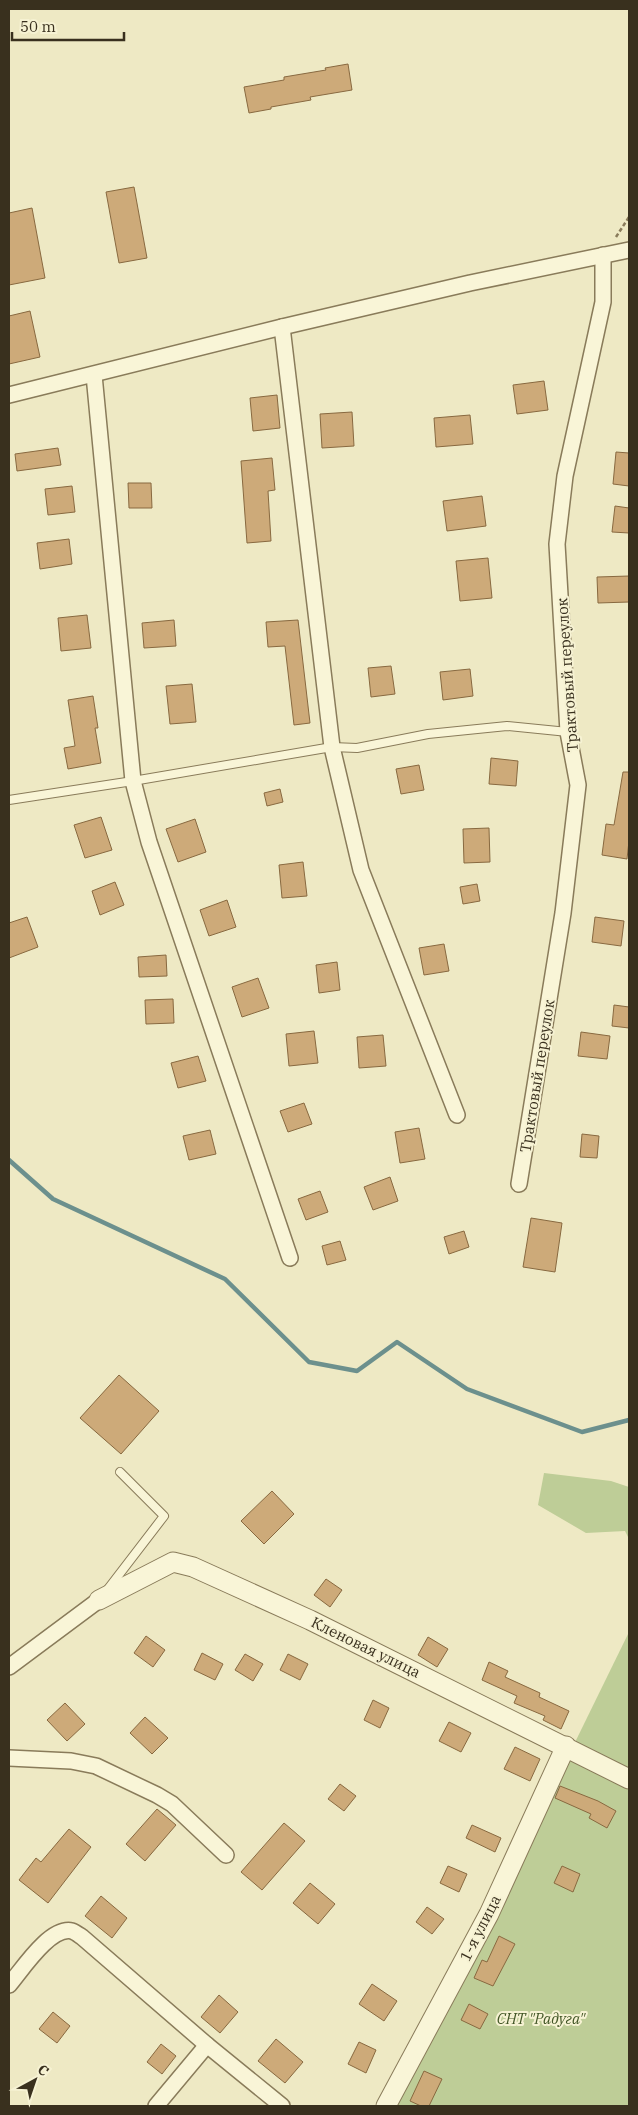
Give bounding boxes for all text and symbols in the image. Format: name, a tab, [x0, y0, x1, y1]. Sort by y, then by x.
scale bar	[12, 10, 125, 42]
text: 50 m	[20, 17, 56, 36]
street label: Трактовый переулок	[552, 597, 582, 753]
street label: Трактовый переулок	[516, 998, 559, 1154]
street label: Кленовая улица	[308, 1612, 424, 1682]
street label: 1-я улица	[455, 1892, 505, 1964]
park label: СНТ "Радуга"	[497, 2009, 586, 2028]
north arrow	[10, 2055, 60, 2105]
text: С	[34, 2060, 53, 2080]

